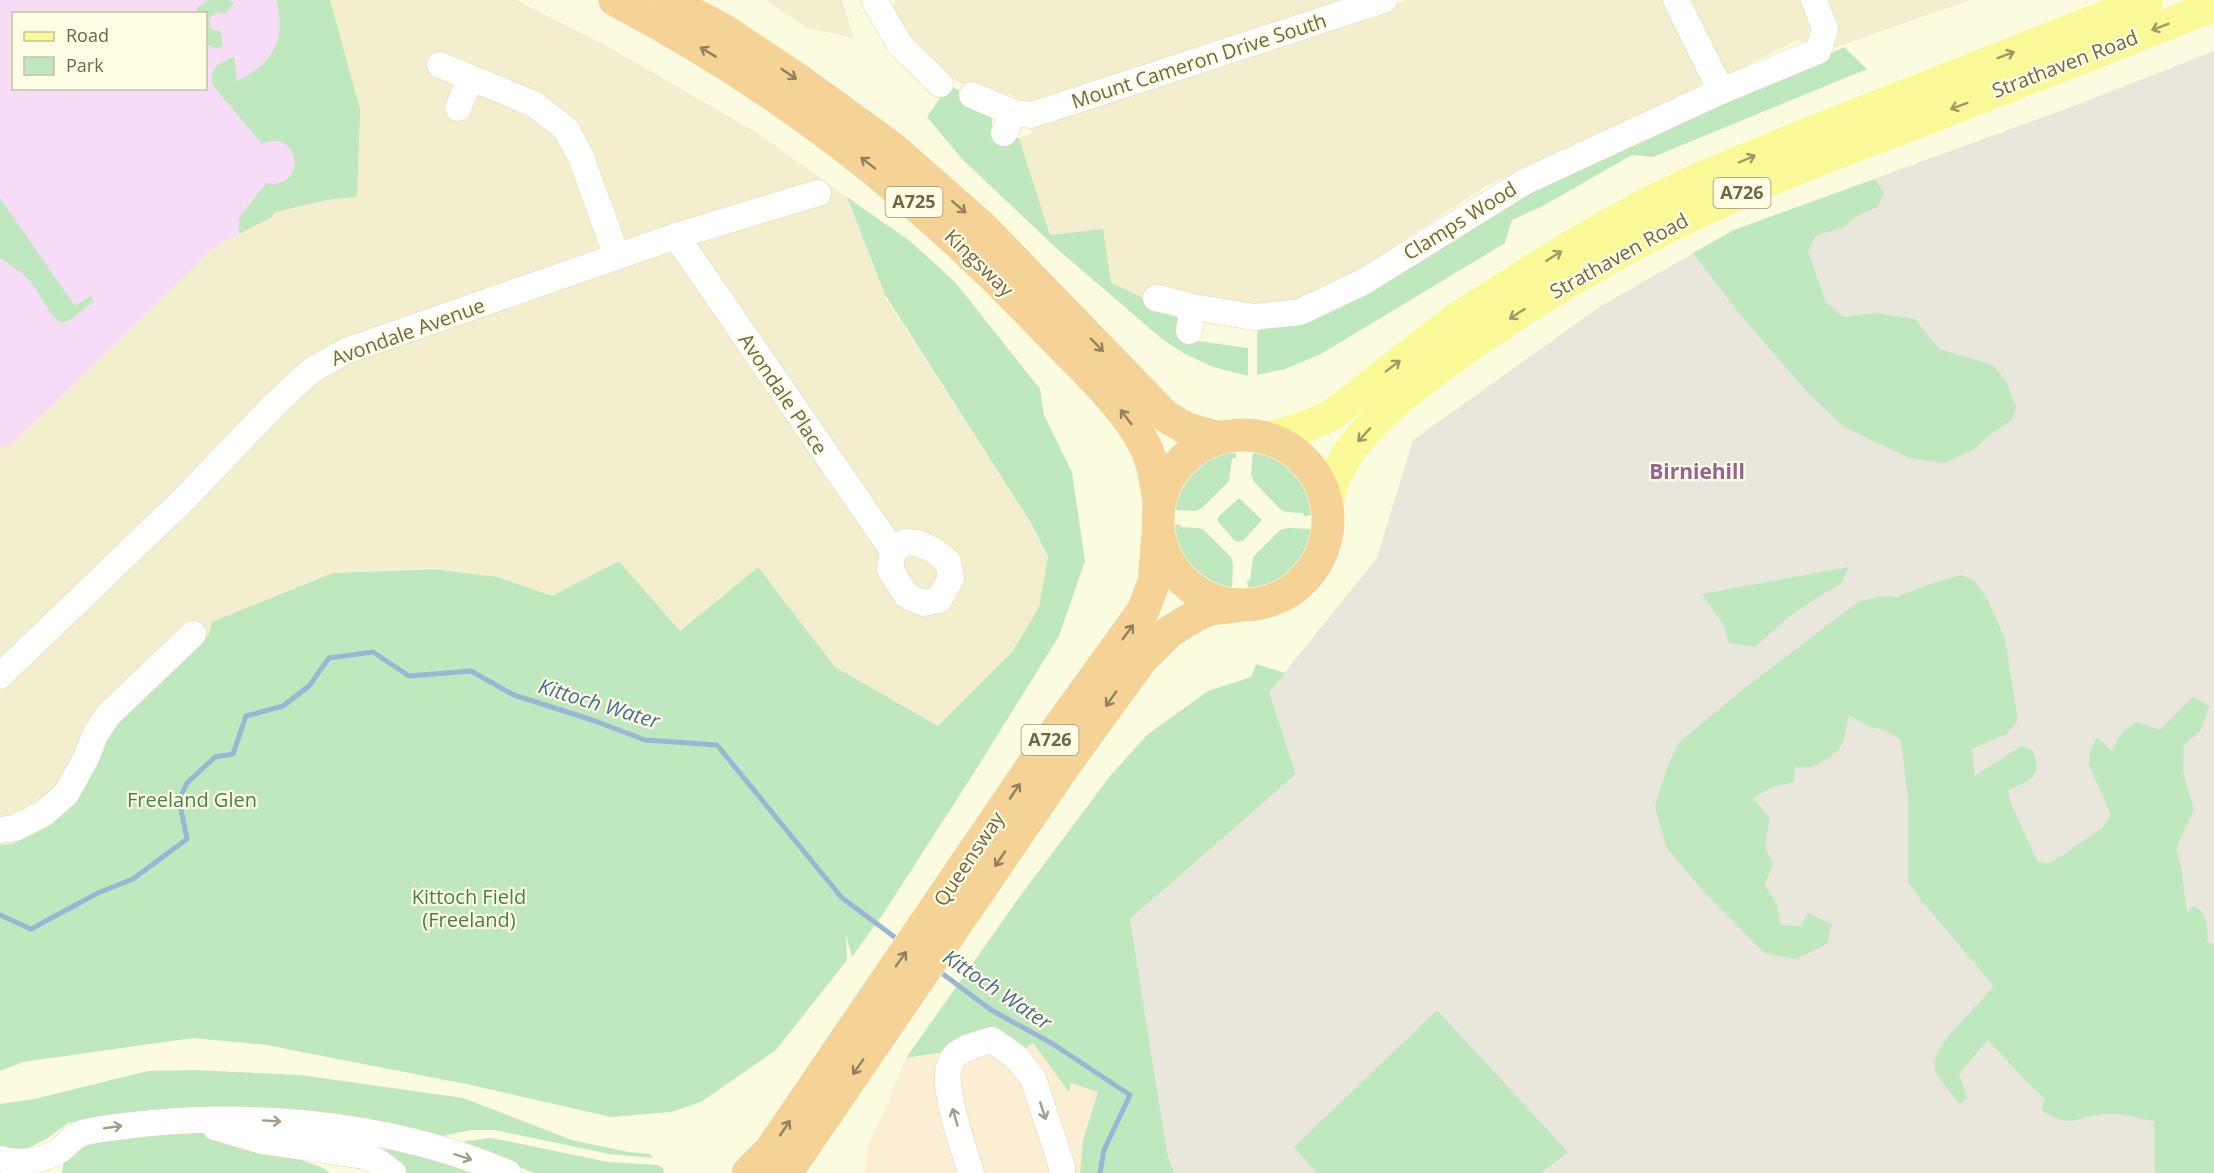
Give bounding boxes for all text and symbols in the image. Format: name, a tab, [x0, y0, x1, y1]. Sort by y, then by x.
street label: Mount Cameron Drive South	[1068, 6, 1330, 115]
legend	[12, 12, 207, 90]
one-way arrow	[2151, 22, 2169, 33]
text: Road	[66, 23, 109, 47]
street label: Strathaven Road	[1988, 23, 2142, 104]
one-way arrow	[700, 45, 717, 57]
one-way arrow	[1996, 49, 2015, 60]
text: Park	[66, 53, 104, 77]
one-way arrow	[781, 67, 798, 80]
one-way arrow	[1950, 102, 1968, 113]
one-way arrow	[1737, 153, 1755, 164]
one-way arrow	[860, 157, 876, 170]
street label: Clamps Wood	[1398, 175, 1522, 266]
road number: A726	[1714, 178, 1770, 208]
road number: A725	[886, 187, 942, 217]
one-way arrow	[951, 200, 966, 214]
street label: Strathaven Road	[1545, 206, 1693, 305]
street label: Kingsway	[939, 223, 1021, 303]
one-way arrow	[1545, 250, 1562, 262]
street label: Avondale Avenue	[327, 291, 488, 372]
one-way arrow	[1509, 309, 1526, 321]
street label: Avondale Place	[733, 328, 834, 460]
one-way arrow	[1089, 338, 1104, 353]
one-way arrow	[1385, 360, 1401, 372]
one-way arrow	[1120, 409, 1133, 425]
one-way arrow	[1357, 427, 1372, 442]
district label: Birniehill	[1649, 457, 1745, 485]
one-way arrow	[1122, 625, 1134, 641]
water label: Kittoch Water	[535, 671, 664, 735]
one-way arrow	[1105, 690, 1117, 706]
road number: A726	[1022, 725, 1078, 755]
one-way arrow	[1009, 784, 1021, 800]
park label: Freeland Glen	[127, 786, 257, 813]
street label: Queensway	[927, 805, 1011, 911]
one-way arrow	[994, 851, 1006, 867]
park label: Kittoch Field (Freeland)	[412, 883, 526, 933]
water label: Kittoch Water	[938, 943, 1058, 1036]
one-way arrow	[895, 951, 907, 967]
one-way arrow	[852, 1058, 864, 1075]
one-way arrow	[1039, 1101, 1050, 1120]
one-way arrow	[949, 1108, 960, 1127]
one-way arrow	[261, 1115, 281, 1126]
one-way arrow	[779, 1120, 791, 1137]
one-way arrow	[102, 1122, 122, 1133]
one-way arrow	[453, 1152, 472, 1163]

